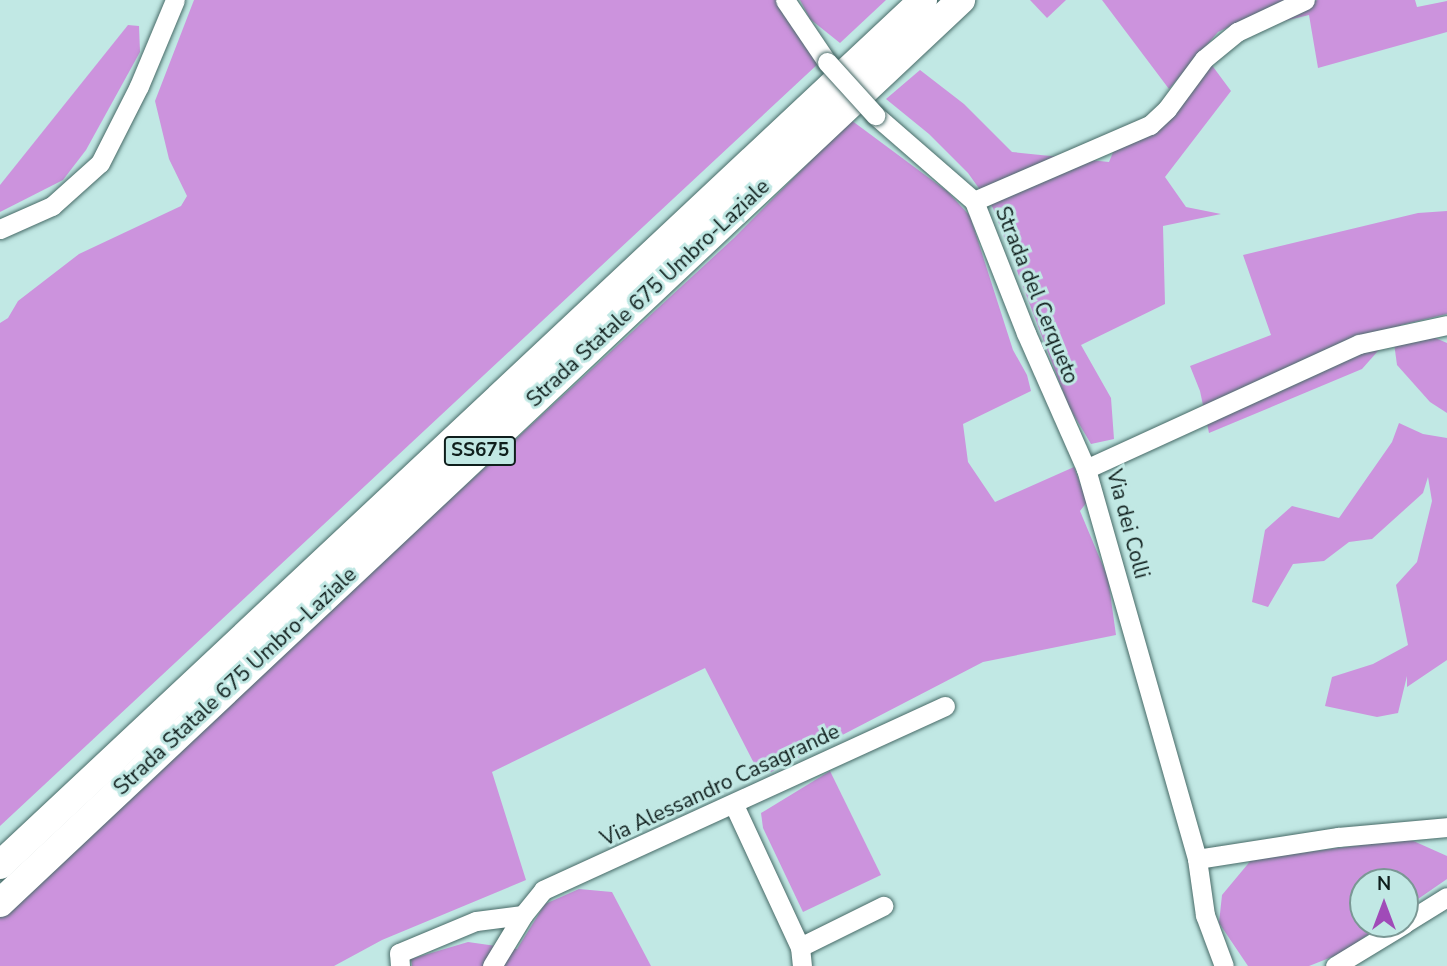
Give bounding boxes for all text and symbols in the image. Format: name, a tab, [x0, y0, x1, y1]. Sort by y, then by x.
street label: Strada Statale 675 Umbro-Laziale	[521, 174, 775, 412]
street label: Strada del Cerqueto	[990, 203, 1084, 387]
road number: SS675	[443, 436, 517, 466]
street label: Via dei Colli	[1101, 467, 1155, 581]
street label: Strada Statale 675 Umbro-Laziale	[108, 562, 362, 800]
street label: Via Alessandro Casagrande	[597, 718, 843, 852]
north arrow	[1349, 868, 1419, 938]
text: N	[1377, 871, 1391, 897]

